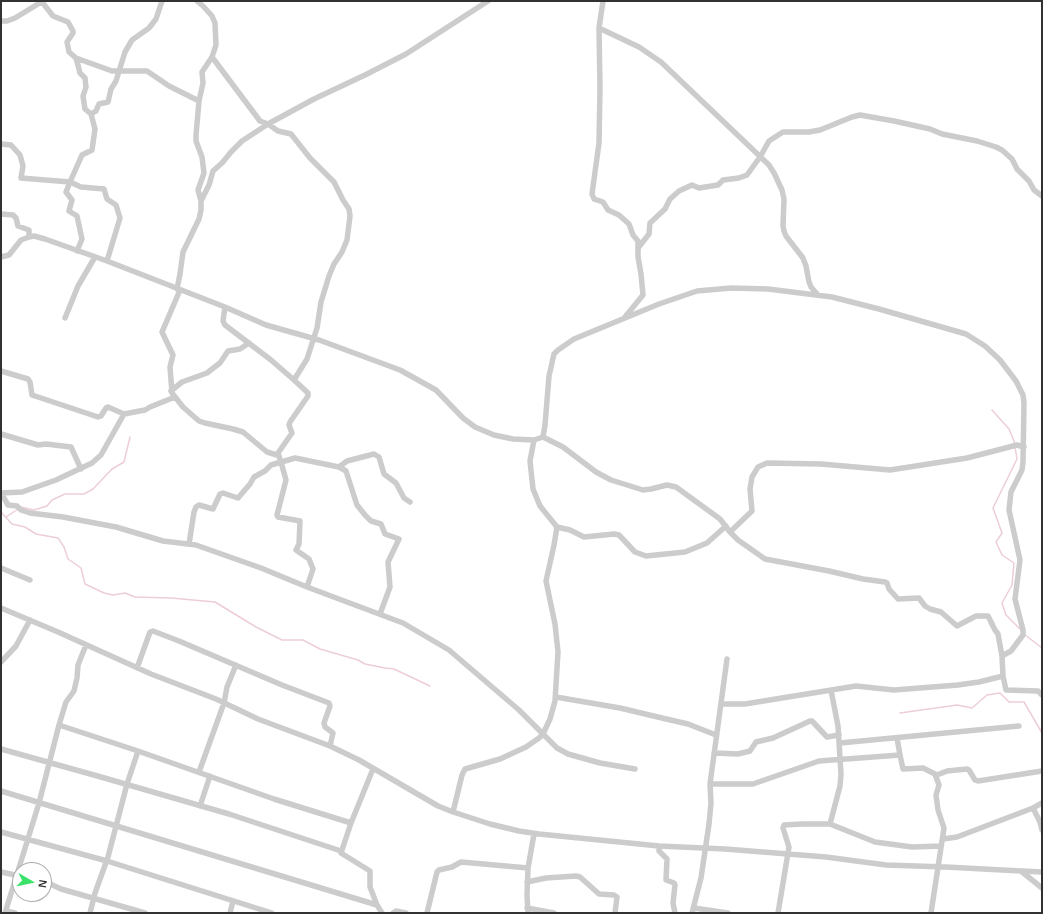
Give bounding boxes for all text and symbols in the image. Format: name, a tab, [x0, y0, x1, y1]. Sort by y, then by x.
north arrow	[12, 862, 52, 902]
text: N	[36, 879, 49, 889]

